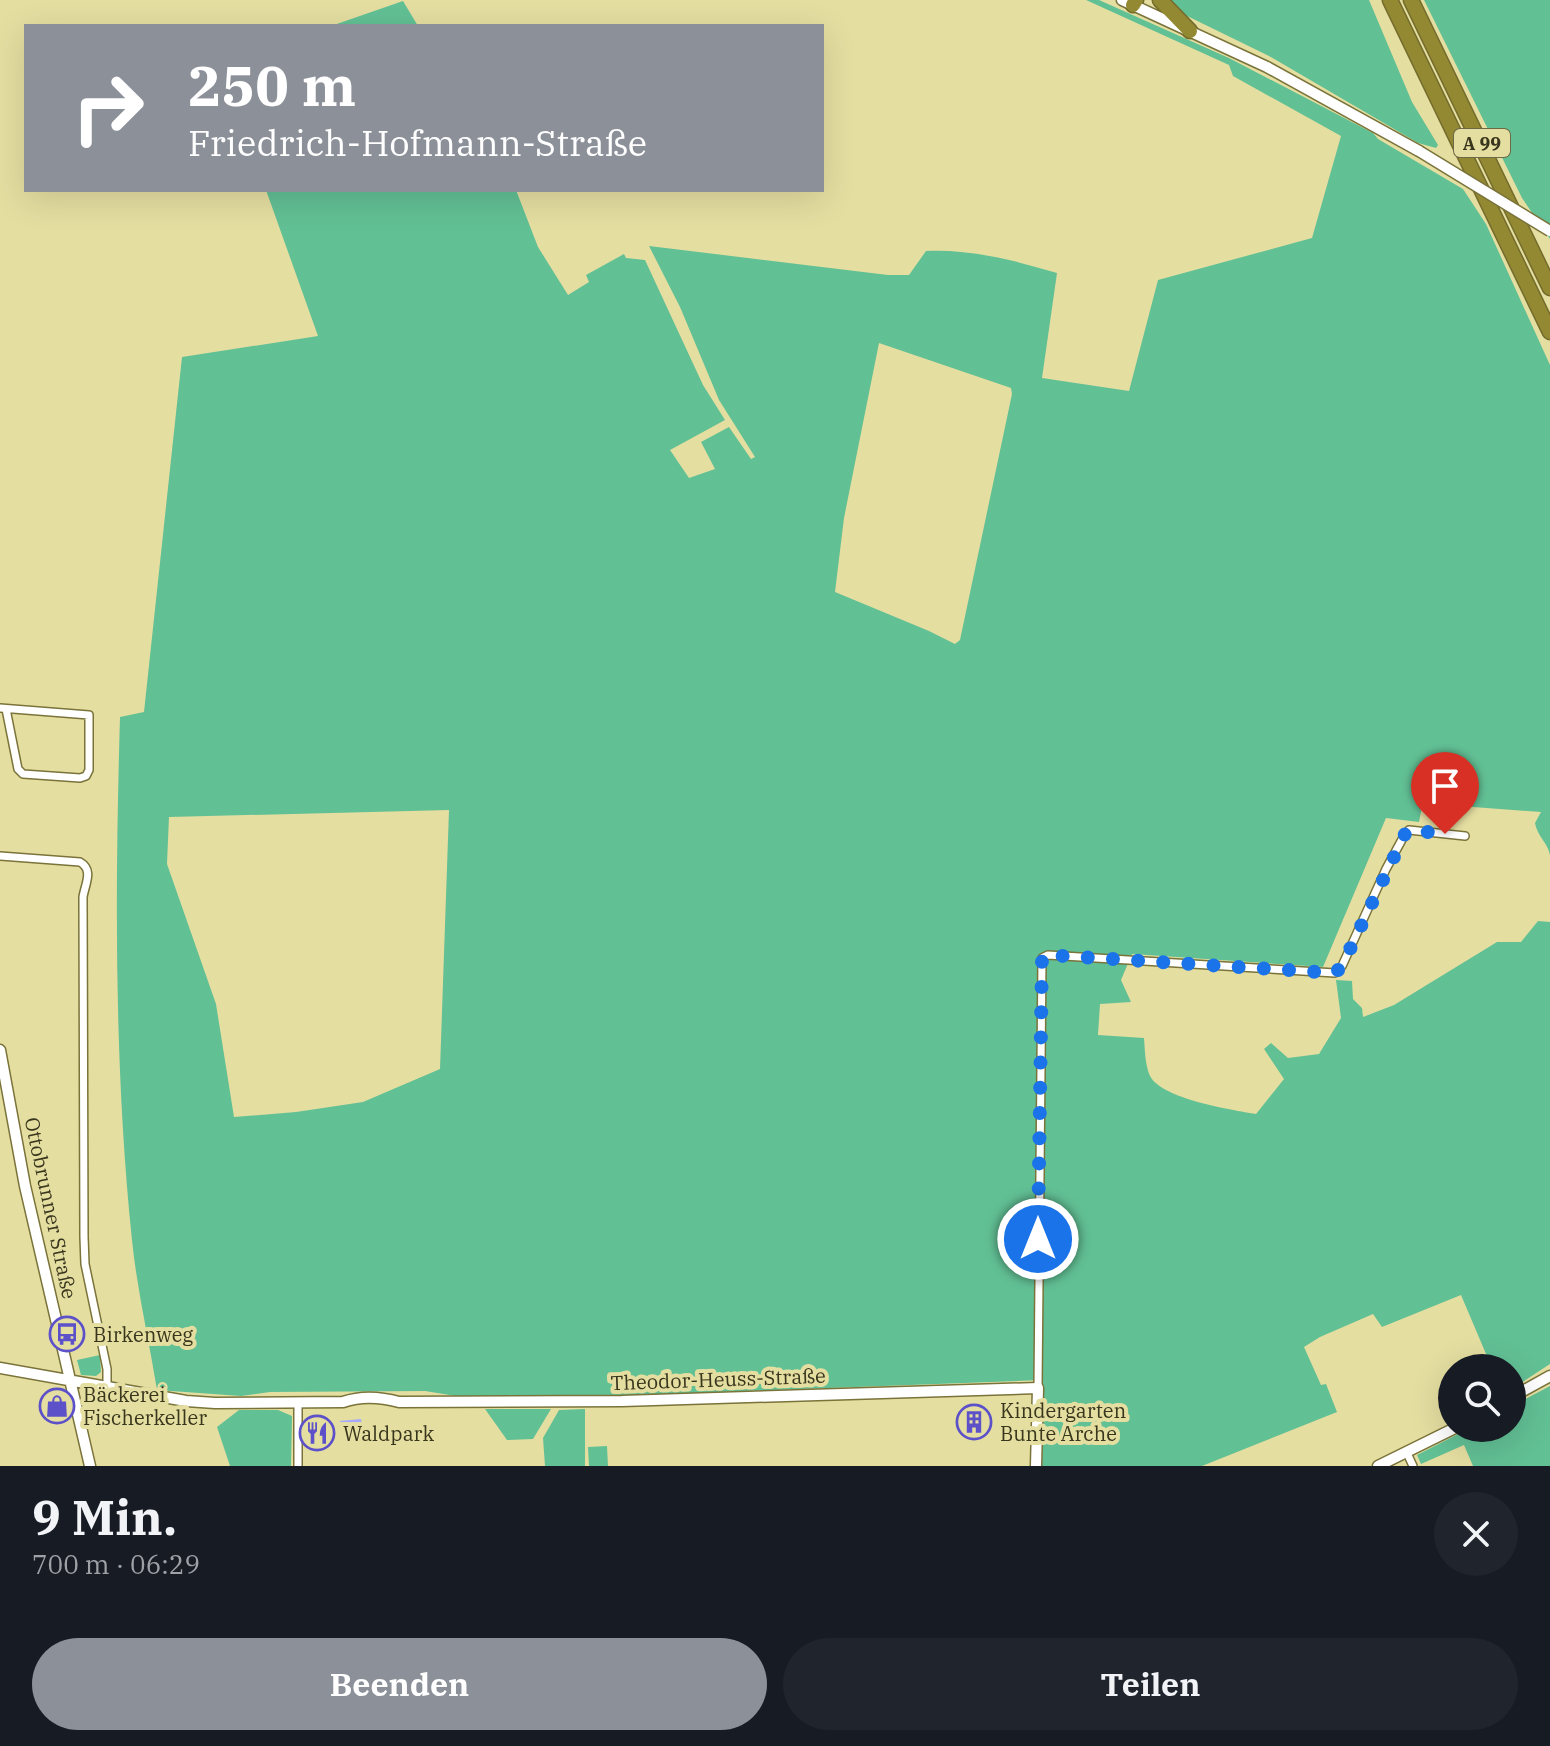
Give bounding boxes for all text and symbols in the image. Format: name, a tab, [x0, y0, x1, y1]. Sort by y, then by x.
text: 250 m	[188, 49, 356, 121]
icon: right	[56, 56, 160, 160]
text: Friedrich-Hofmann-Straße	[188, 119, 647, 166]
road number: A 99	[1454, 129, 1510, 157]
pin	[1411, 752, 1479, 834]
icon: arrive	[1423, 764, 1467, 808]
street label: Ottobrunner Straße	[19, 1115, 83, 1301]
position arrow	[996, 1197, 1080, 1281]
bus stop icon: Birkenweg	[48, 1315, 86, 1353]
place label: Birkenweg	[93, 1321, 193, 1348]
map controls	[1438, 1354, 1526, 1442]
button: search	[1438, 1354, 1526, 1442]
street label: Theodor-Heuss-Straße	[610, 1362, 826, 1396]
place label: Bäckerei Fischerkeller	[83, 1381, 207, 1431]
shop icon: Bäckerei Fischerkeller	[38, 1387, 76, 1425]
place label: Kindergarten Bunte Arche	[1000, 1397, 1127, 1447]
building icon: Kindergarten Bunte Arche	[955, 1403, 993, 1441]
restaurant icon: Waldpark	[298, 1414, 336, 1452]
place label: Waldpark	[343, 1420, 434, 1447]
text: 9 Min.	[32, 1486, 177, 1548]
button: close	[1434, 1492, 1518, 1576]
text: 700 m · 06:29	[32, 1547, 200, 1581]
button: Beenden	[32, 1638, 767, 1730]
button: Teilen	[783, 1638, 1518, 1730]

